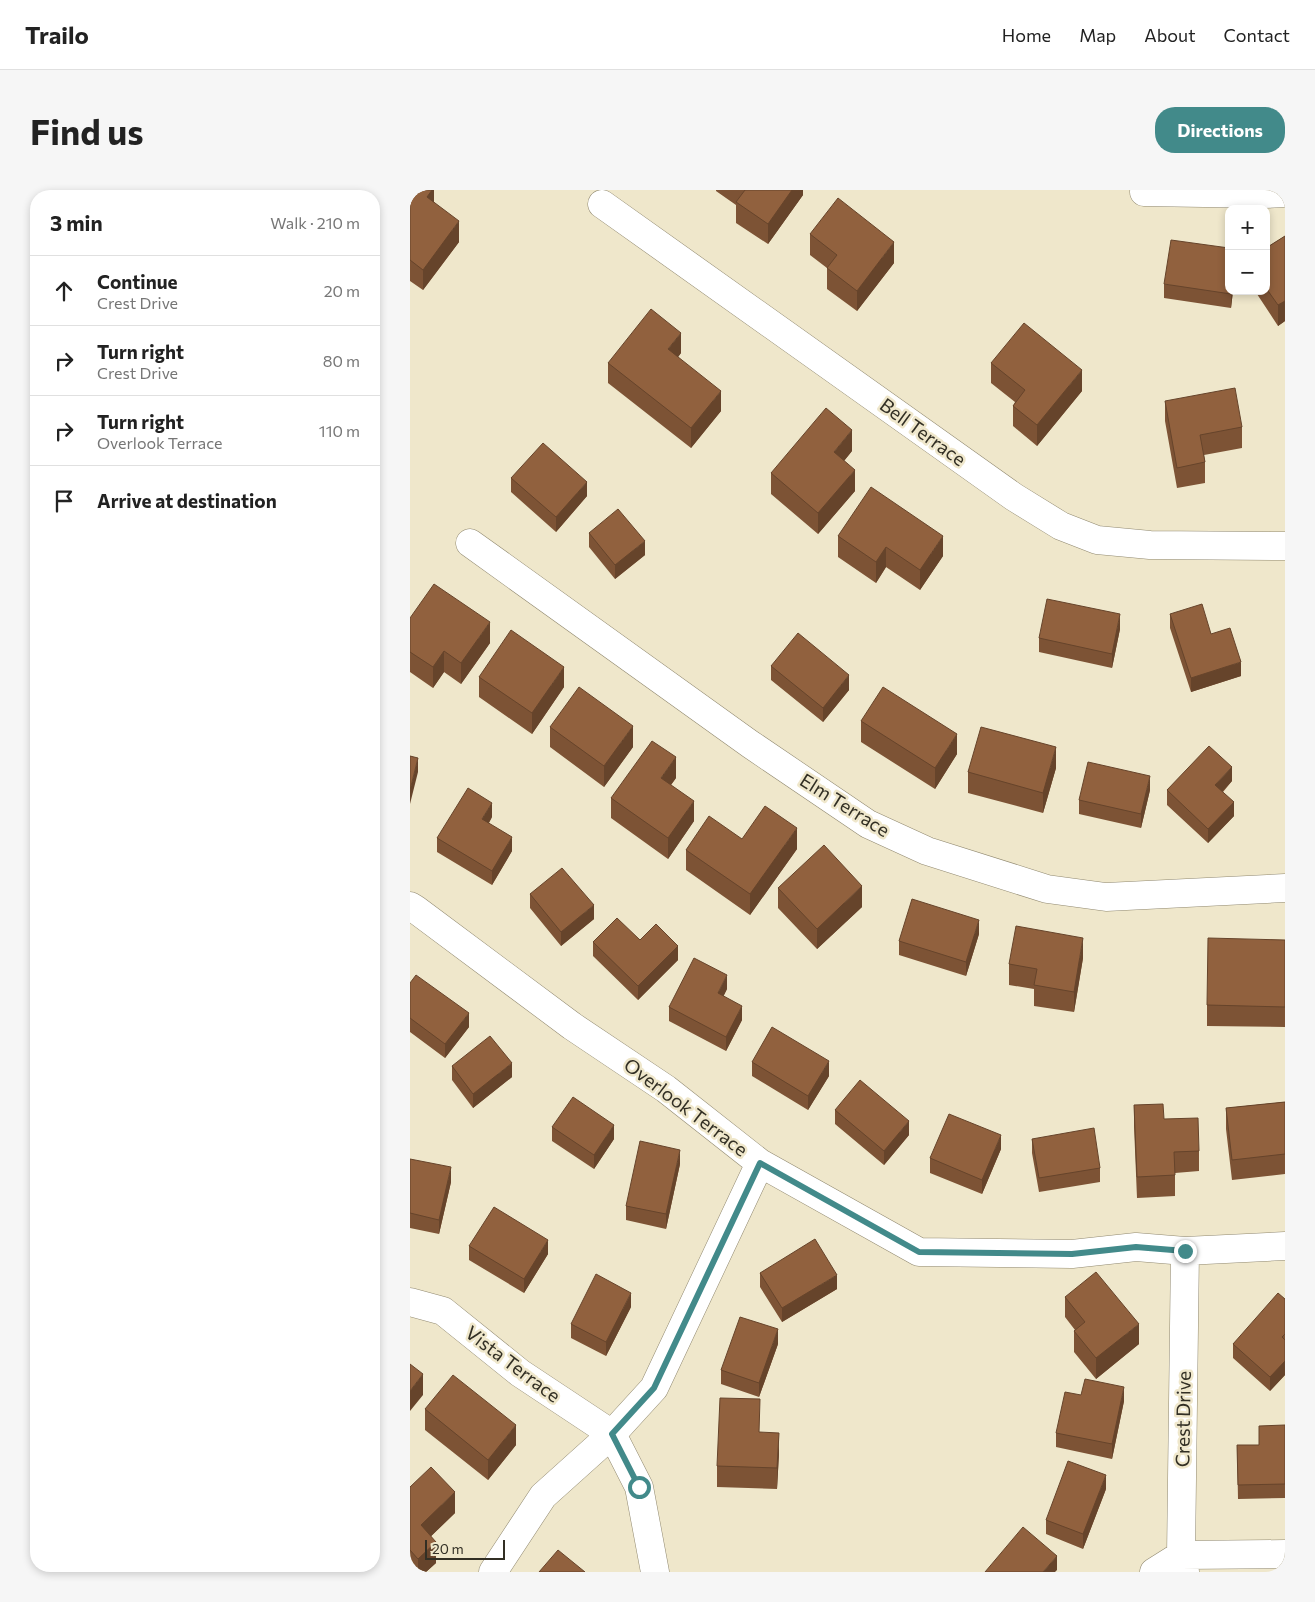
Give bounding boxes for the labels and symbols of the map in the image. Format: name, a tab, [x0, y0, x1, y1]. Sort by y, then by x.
street label: Bell Terrace	[876, 393, 971, 470]
street label: Elm Terrace	[796, 768, 894, 841]
street label: Overlook Terrace	[620, 1053, 753, 1161]
route end	[1174, 1240, 1197, 1263]
street label: Vista Terrace	[461, 1320, 565, 1407]
street label: Crest Drive	[1170, 1371, 1195, 1467]
route start	[628, 1476, 651, 1499]
scale bar	[425, 1537, 505, 1560]

